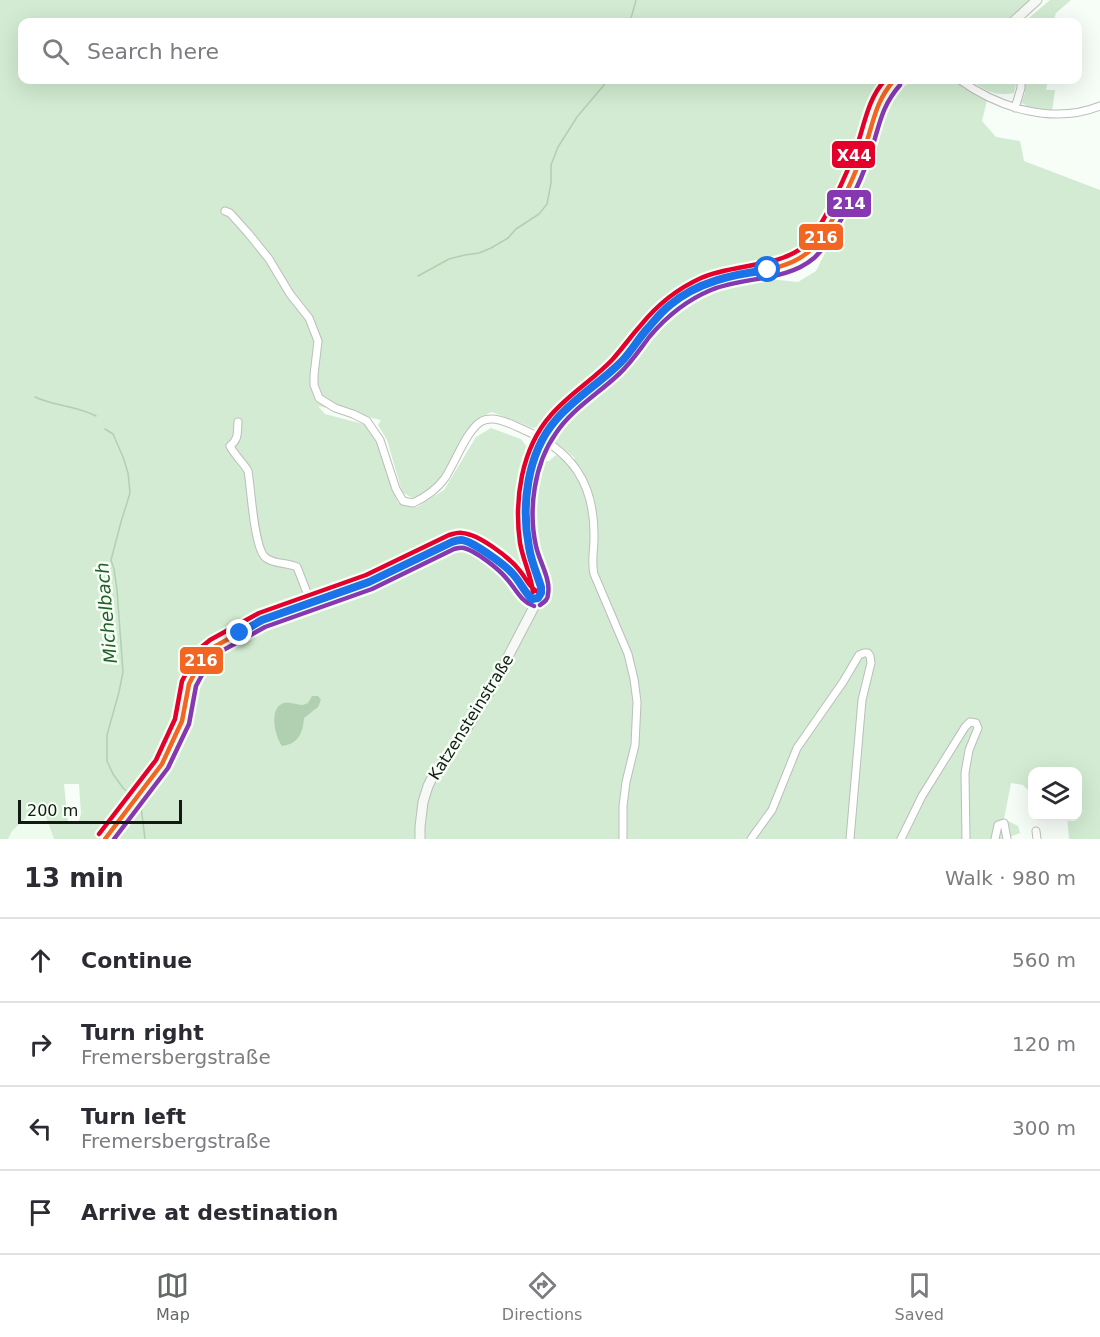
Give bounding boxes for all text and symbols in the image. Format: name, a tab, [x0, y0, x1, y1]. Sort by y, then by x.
search box	[18, 18, 1082, 84]
icon: search	[39, 35, 72, 68]
text: Search here	[87, 39, 219, 64]
line badge: X44	[831, 140, 876, 169]
text: X44	[837, 146, 871, 165]
line badge: 214	[826, 189, 872, 218]
text: 214	[832, 194, 866, 213]
line badge: 216	[798, 223, 844, 251]
text: 216	[804, 228, 838, 247]
route start	[754, 256, 780, 282]
water label: Michelbach	[91, 561, 121, 665]
route end	[226, 619, 252, 645]
line badge: 216	[179, 646, 224, 675]
text: 216	[184, 651, 218, 670]
street label: Katzensteinstraße	[425, 651, 517, 783]
map controls	[1028, 767, 1082, 821]
button: layers	[1028, 767, 1082, 821]
scale bar	[18, 797, 182, 824]
text: 200 m	[27, 801, 78, 820]
text: 13 min	[24, 863, 124, 893]
text: Walk · 980 m	[945, 866, 1076, 890]
icon: ahead	[24, 944, 57, 977]
text: Continue	[81, 948, 192, 973]
text: 560 m	[1012, 948, 1076, 972]
text: Turn right	[81, 1020, 204, 1045]
icon: right	[24, 1028, 57, 1061]
text: 120 m	[1012, 1032, 1076, 1056]
text: Fremersbergstraße	[81, 1045, 271, 1069]
text: Turn left	[81, 1104, 186, 1129]
icon: left	[24, 1112, 57, 1145]
text: 300 m	[1012, 1116, 1076, 1140]
text: Fremersbergstraße	[81, 1129, 271, 1153]
icon: arrive	[24, 1196, 57, 1229]
text: Arrive at destination	[81, 1200, 338, 1225]
tab: Map	[156, 1269, 190, 1324]
tab: Directions	[502, 1269, 582, 1324]
tab: Saved	[895, 1269, 944, 1324]

